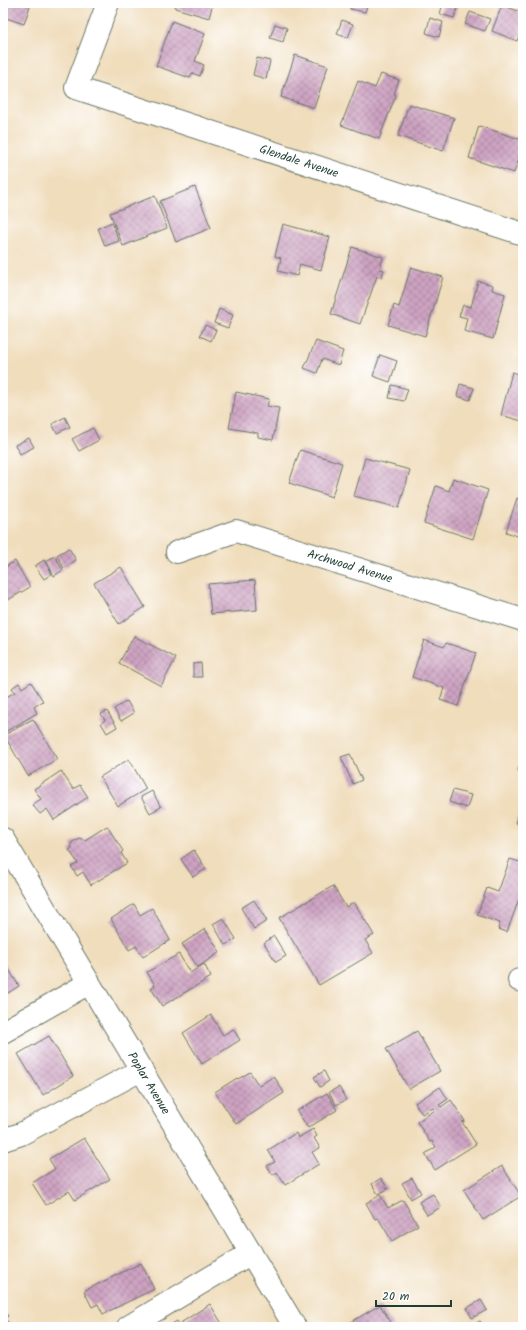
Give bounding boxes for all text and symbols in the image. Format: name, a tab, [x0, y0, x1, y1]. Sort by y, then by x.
street label: Glendale Avenue	[257, 140, 341, 183]
street label: Archwood Avenue	[305, 545, 395, 589]
street label: Poplar Avenue	[122, 1048, 175, 1119]
scale bar	[376, 1282, 451, 1308]
text: 20 m	[382, 1287, 410, 1306]

